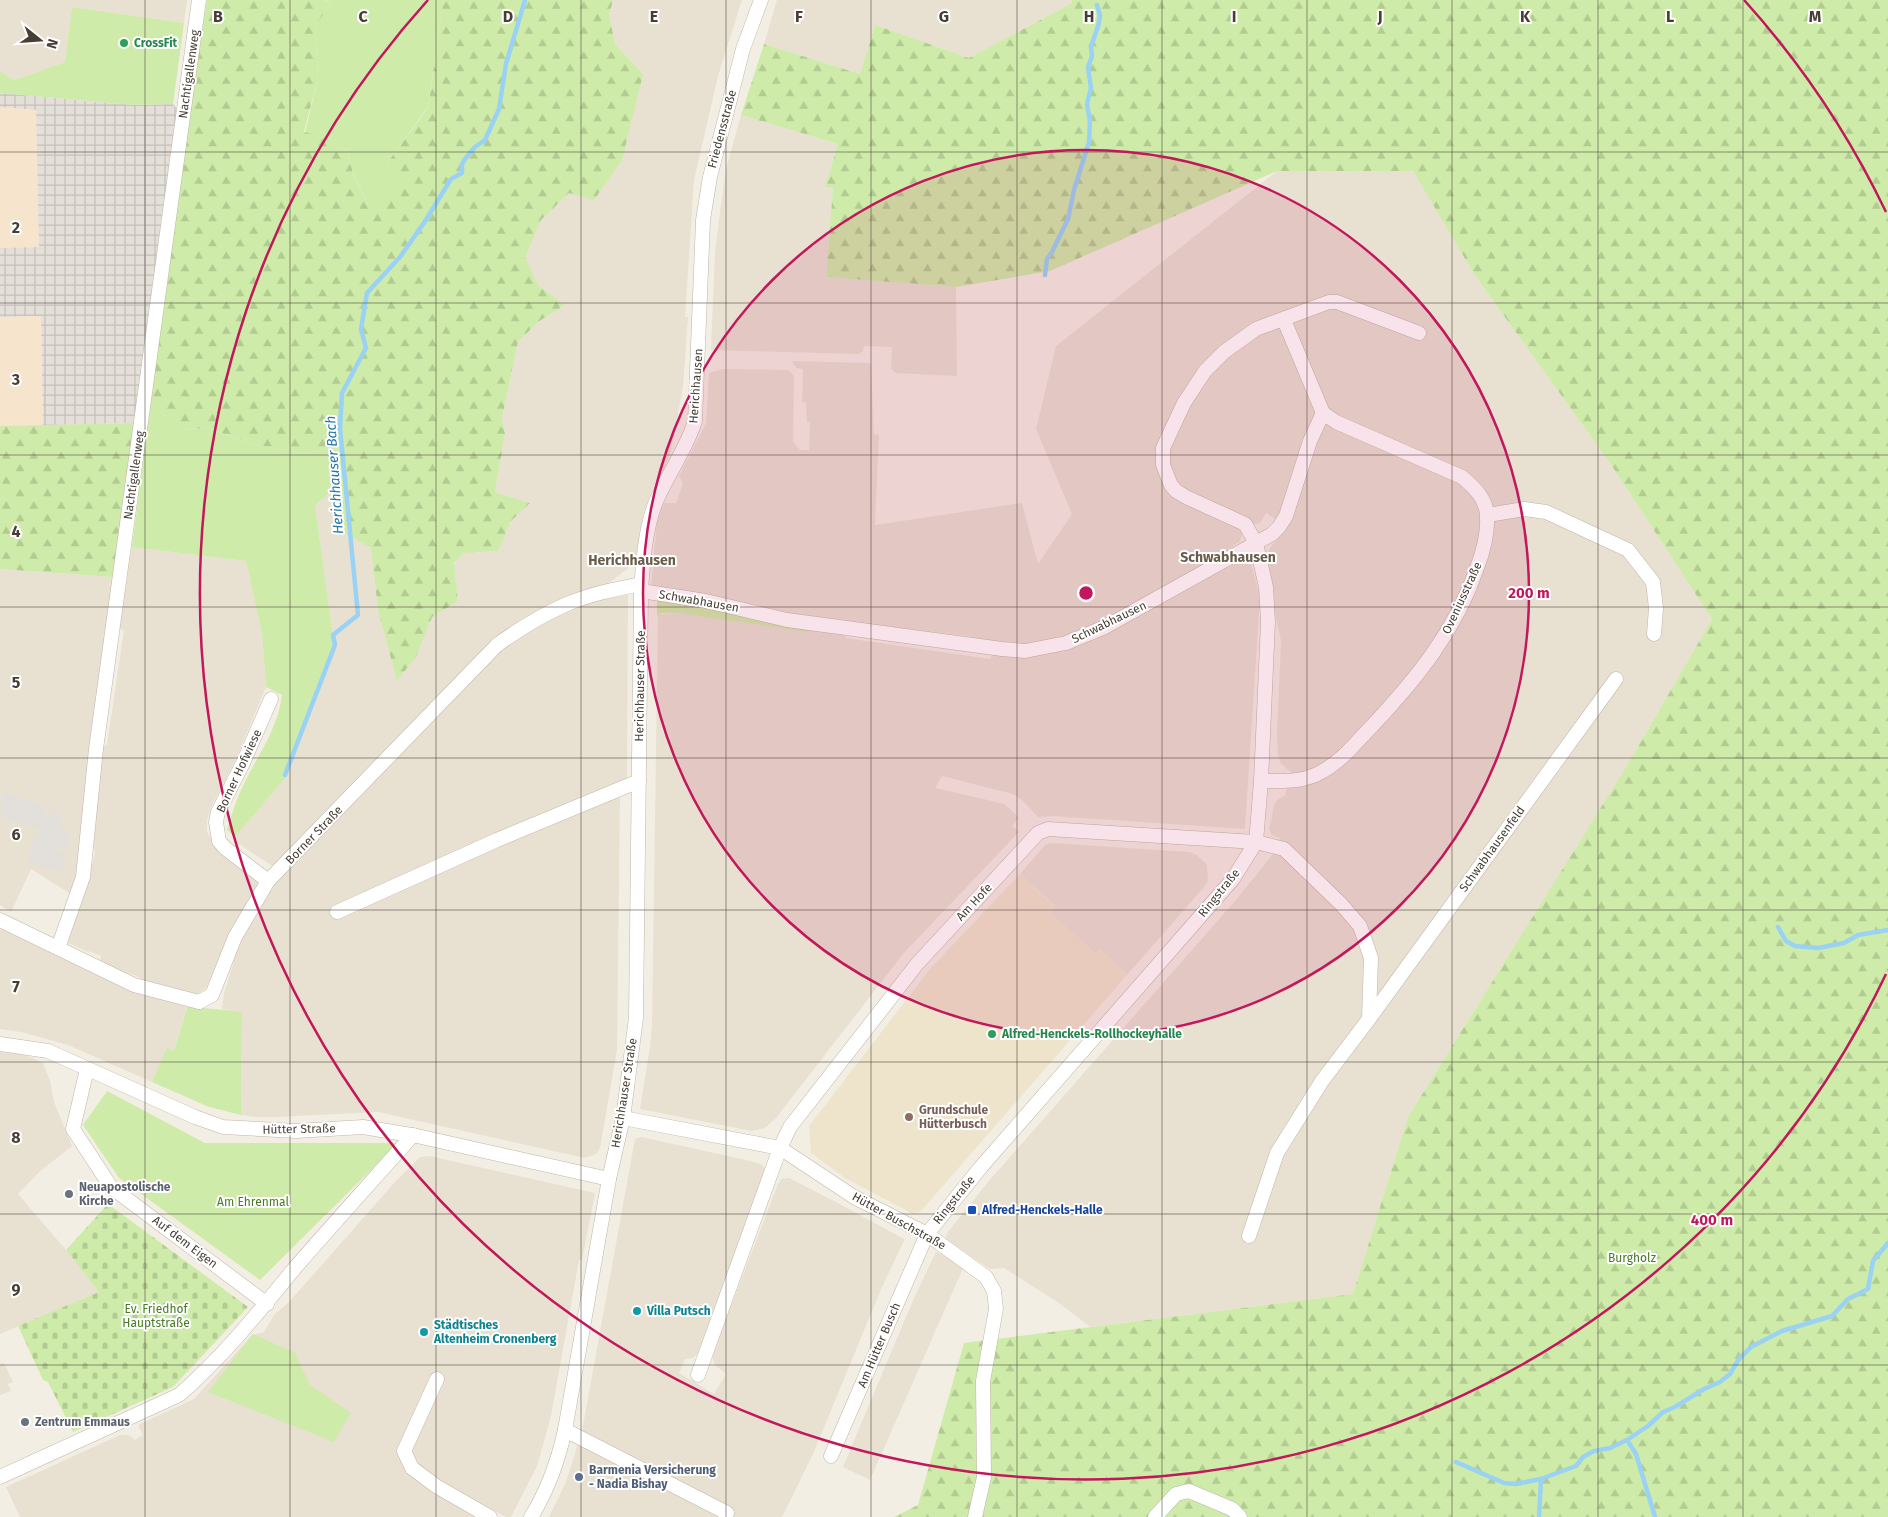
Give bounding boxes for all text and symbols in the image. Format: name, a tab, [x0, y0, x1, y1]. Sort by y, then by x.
text: B	[213, 7, 223, 26]
text: C	[358, 7, 368, 26]
text: D	[503, 7, 513, 26]
text: E	[650, 7, 658, 26]
text: F	[795, 7, 803, 26]
text: G	[939, 7, 949, 26]
text: H	[1084, 7, 1094, 26]
text: I	[1232, 7, 1236, 26]
text: J	[1376, 7, 1383, 26]
text: K	[1520, 7, 1531, 26]
text: L	[1666, 7, 1674, 26]
text: M	[1809, 7, 1822, 26]
north arrow	[15, 15, 65, 65]
street label: Nachtigallenweg	[176, 28, 202, 119]
place label: CrossFit	[134, 36, 178, 50]
text: N	[42, 37, 61, 51]
marker: CrossFit	[118, 37, 130, 49]
street label: Friedensstraße	[705, 88, 739, 170]
text: 2	[12, 218, 20, 237]
street label: Herichhausen	[686, 348, 706, 424]
text: 3	[11, 370, 20, 389]
water label: Herichhauser Bach	[322, 415, 347, 535]
street label: Nachtigallenweg	[121, 429, 147, 520]
text: 4	[11, 522, 21, 541]
district label: Schwabhausen	[1180, 549, 1276, 566]
district label: Herichhausen	[588, 552, 676, 569]
street label: Oveniusstraße	[1439, 560, 1485, 636]
centre of rings	[1077, 584, 1095, 602]
text: 200 m	[1508, 584, 1550, 602]
street label: Schwabhausen	[658, 587, 740, 615]
street label: Schwabhausen	[1069, 598, 1149, 646]
street label: Herichhauser Straße	[632, 630, 648, 742]
text: 5	[12, 673, 21, 692]
street label: Borner Hofwiese	[214, 727, 264, 815]
street label: Borner Straße	[283, 803, 345, 867]
street label: Schwabhausenfeld	[1456, 804, 1528, 894]
text: 6	[11, 825, 21, 844]
street label: Ringstraße	[1195, 866, 1243, 920]
street label: Am Hofe	[953, 880, 995, 924]
text: 7	[12, 977, 20, 996]
place label: Alfred-Henckels-Rollhockeyhalle	[1001, 1027, 1182, 1041]
marker: Alfred-Henckels-Rollhockeyhalle	[986, 1028, 998, 1040]
street label: Herichhauser Straße	[608, 1037, 640, 1149]
place label: Grundschule Hütterbusch	[919, 1103, 988, 1131]
marker: Grundschule Hütterbusch	[903, 1111, 915, 1123]
street label: Hütter Straße	[262, 1121, 336, 1137]
text: 8	[11, 1128, 21, 1147]
street label: Ringstraße	[930, 1173, 978, 1227]
place label: Neuapostolische Kirche	[79, 1180, 171, 1208]
marker: Neuapostolische Kirche	[63, 1188, 75, 1200]
street label: Hütter Buschstraße	[850, 1189, 948, 1253]
park label: Am Ehrenmal	[217, 1195, 289, 1209]
place label: Alfred-Henckels-Halle	[981, 1203, 1103, 1217]
marker: Alfred-Henckels-Halle	[966, 1204, 978, 1216]
text: 400 m	[1691, 1211, 1733, 1229]
street label: Auf dem Eigen	[150, 1213, 220, 1271]
park label: Burgholz	[1608, 1251, 1656, 1265]
text: 9	[12, 1280, 21, 1299]
street label: Am Hütter Busch	[855, 1300, 903, 1390]
park label: Ev. Friedhof Hauptstraße	[122, 1302, 190, 1330]
place label: Villa Putsch	[646, 1304, 711, 1318]
marker: Villa Putsch	[631, 1305, 643, 1317]
place label: Städtisches Altenheim Cronenberg	[433, 1318, 557, 1346]
marker: Städtisches Altenheim Cronenberg	[418, 1326, 430, 1338]
place label: Zentrum Emmaus	[35, 1415, 130, 1429]
marker: Zentrum Emmaus	[19, 1416, 31, 1428]
place label: Barmenia Versicherung - Nadia Bishay	[589, 1463, 716, 1491]
marker: Barmenia Versicherung - Nadia Bishay	[573, 1471, 585, 1483]

